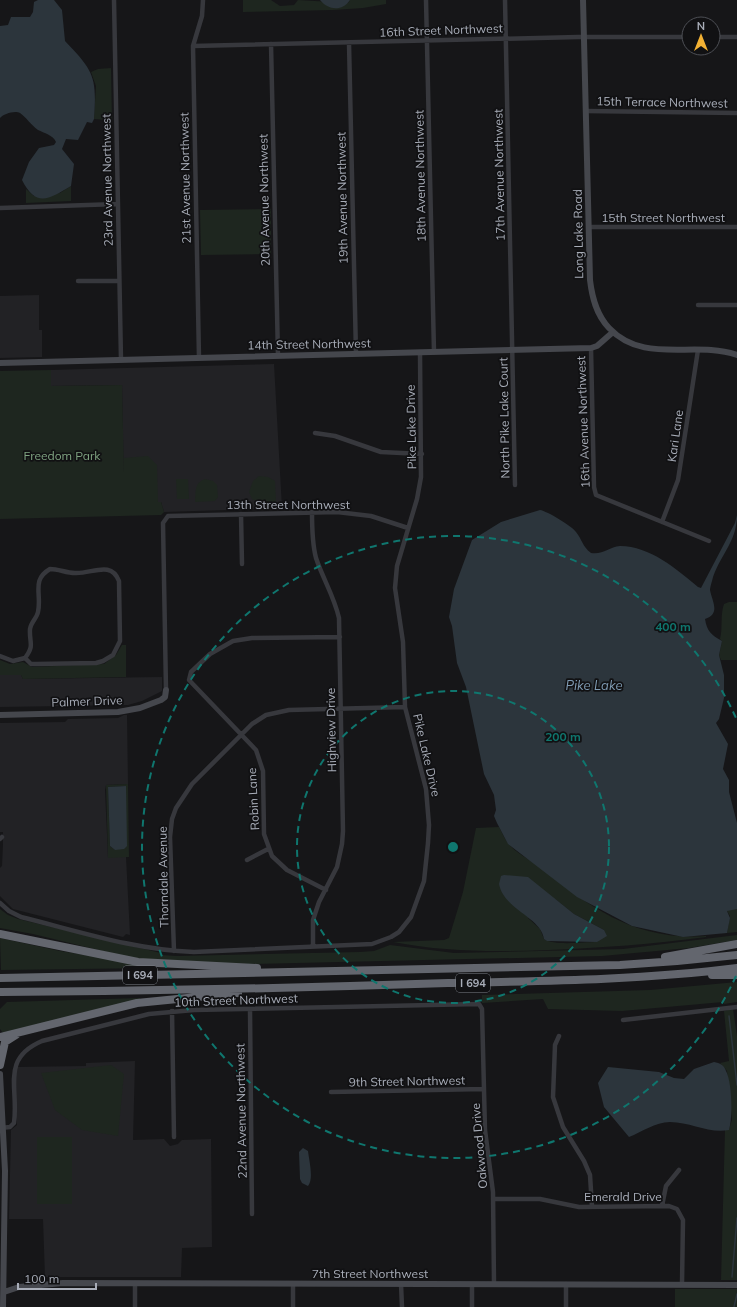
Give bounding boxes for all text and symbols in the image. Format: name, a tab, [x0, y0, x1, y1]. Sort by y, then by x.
north arrow	[681, 16, 721, 56]
text: N	[697, 19, 705, 33]
street label: 16th Street Northwest	[379, 20, 503, 40]
street label: 15th Terrace Northwest	[596, 93, 728, 111]
street label: 17th Avenue Northwest	[490, 109, 508, 241]
street label: 18th Avenue Northwest	[411, 110, 429, 242]
street label: 21st Avenue Northwest	[176, 112, 194, 244]
street label: 23rd Avenue Northwest	[98, 114, 116, 246]
street label: 19th Avenue Northwest	[333, 132, 351, 264]
street label: 20th Avenue Northwest	[255, 134, 273, 266]
street label: Long Lake Road	[570, 189, 586, 279]
street label: 15th Street Northwest	[601, 210, 725, 225]
street label: 14th Street Northwest	[247, 335, 371, 353]
street label: 16th Avenue Northwest	[573, 356, 593, 488]
street label: North Pike Lake Court	[495, 357, 513, 479]
street label: Pike Lake Drive	[403, 384, 419, 470]
street label: Kari Lane	[664, 409, 686, 463]
park label: Freedom Park	[24, 448, 101, 463]
street label: 13th Street Northwest	[226, 497, 350, 512]
text: 400 m	[655, 619, 691, 634]
water label: Pike Lake	[565, 677, 623, 693]
street label: Highview Drive	[323, 688, 339, 772]
street label: Palmer Drive	[51, 692, 123, 710]
street label: Pike Lake Drive	[410, 712, 444, 798]
text: 200 m	[545, 729, 581, 744]
street label: Robin Lane	[244, 767, 262, 831]
street label: Thorndale Avenue	[155, 826, 171, 928]
centre of rings	[446, 840, 460, 854]
road number: I 694	[123, 966, 157, 984]
road number: I 694	[456, 974, 490, 992]
street label: 10th Street Northwest	[174, 990, 298, 1010]
street label: 22nd Avenue Northwest	[232, 1043, 250, 1179]
street label: 9th Street Northwest	[349, 1072, 465, 1090]
street label: Oakwood Drive	[468, 1103, 490, 1189]
street label: Emerald Drive	[584, 1189, 662, 1204]
scale bar	[18, 1265, 96, 1291]
street label: 7th Street Northwest	[312, 1266, 428, 1281]
text: 100 m	[24, 1271, 59, 1286]

